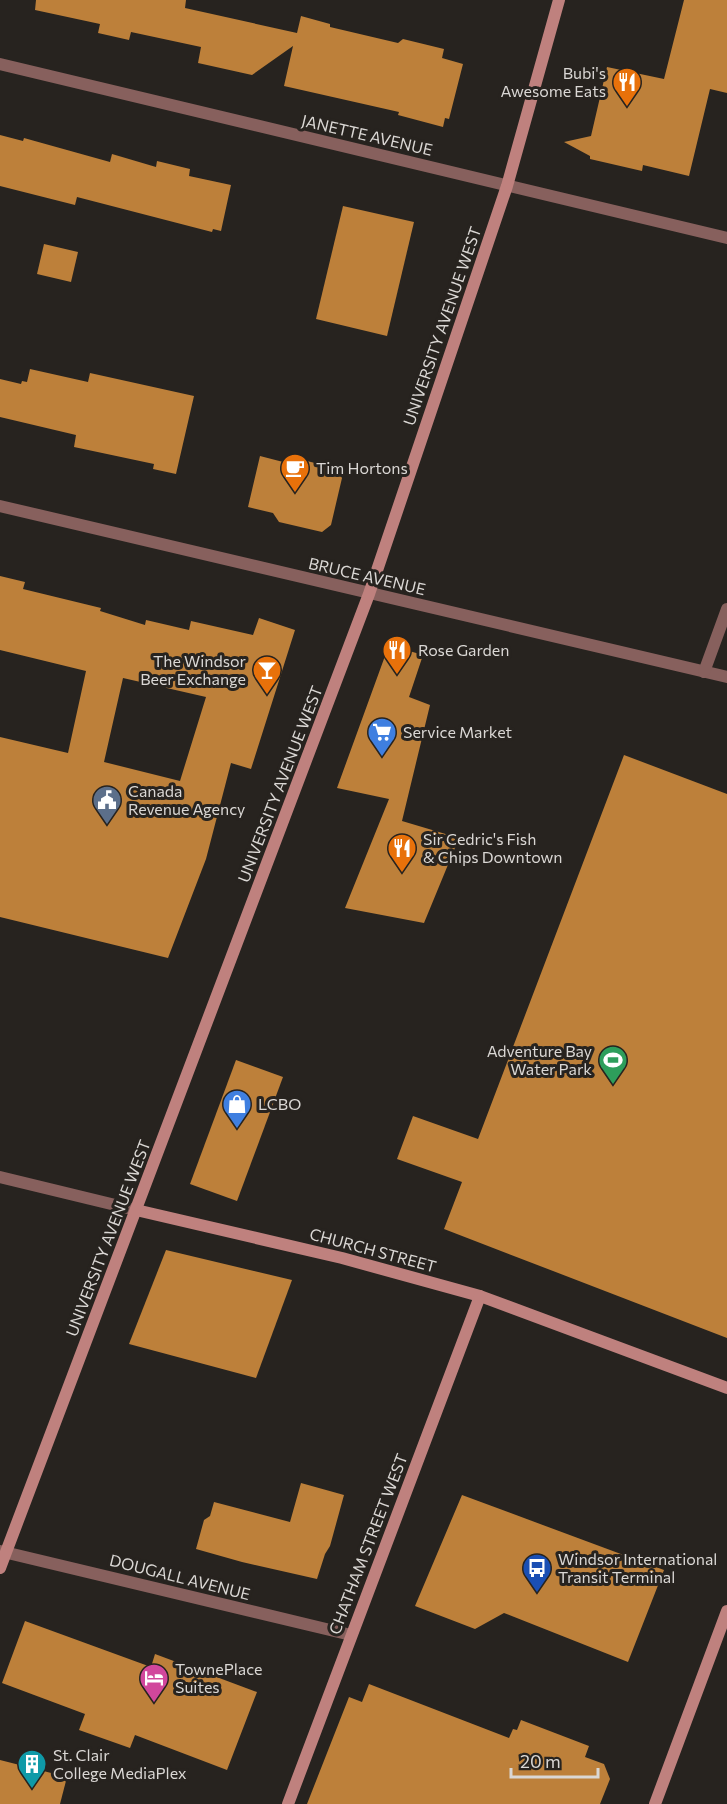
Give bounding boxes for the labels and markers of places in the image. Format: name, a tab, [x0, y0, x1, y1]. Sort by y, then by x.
place label: Bubi's Awesome Eats	[501, 63, 606, 100]
restaurant icon: Bubi's Awesome Eats	[611, 66, 643, 108]
cafe icon: Tim Hortons	[279, 452, 311, 494]
place label: Tim Hortons	[316, 458, 408, 477]
restaurant icon: Rose Garden	[381, 634, 413, 676]
place label: Rose Garden	[418, 640, 509, 659]
place label: The Windsor Beer Exchange	[140, 651, 247, 688]
bar icon: The Windsor Beer Exchange	[251, 654, 283, 696]
supermarket icon: Service Market	[366, 716, 398, 758]
place label: Service Market	[403, 722, 513, 741]
place label: Canada Revenue Agency	[128, 781, 245, 818]
public building icon: Canada Revenue Agency	[91, 784, 123, 826]
place label: Sir Cedric's Fish & Chips Downtown	[423, 829, 562, 866]
restaurant icon: Sir Cedric's Fish & Chips Downtown	[386, 832, 418, 874]
place label: Adventure Bay Water Park	[487, 1041, 592, 1078]
sports icon: Adventure Bay Water Park	[597, 1044, 629, 1086]
shop icon: LCBO	[221, 1088, 253, 1130]
place label: LCBO	[258, 1094, 301, 1113]
place label: Windsor International Transit Terminal	[558, 1549, 717, 1586]
bus stop icon: Windsor International Transit Terminal	[521, 1552, 553, 1594]
place label: TownePlace Suites	[175, 1659, 263, 1696]
hotel icon: TownePlace Suites	[138, 1662, 170, 1704]
place label: St. Clair College MediaPlex	[53, 1745, 187, 1782]
building icon: St. Clair College MediaPlex	[16, 1748, 48, 1790]

